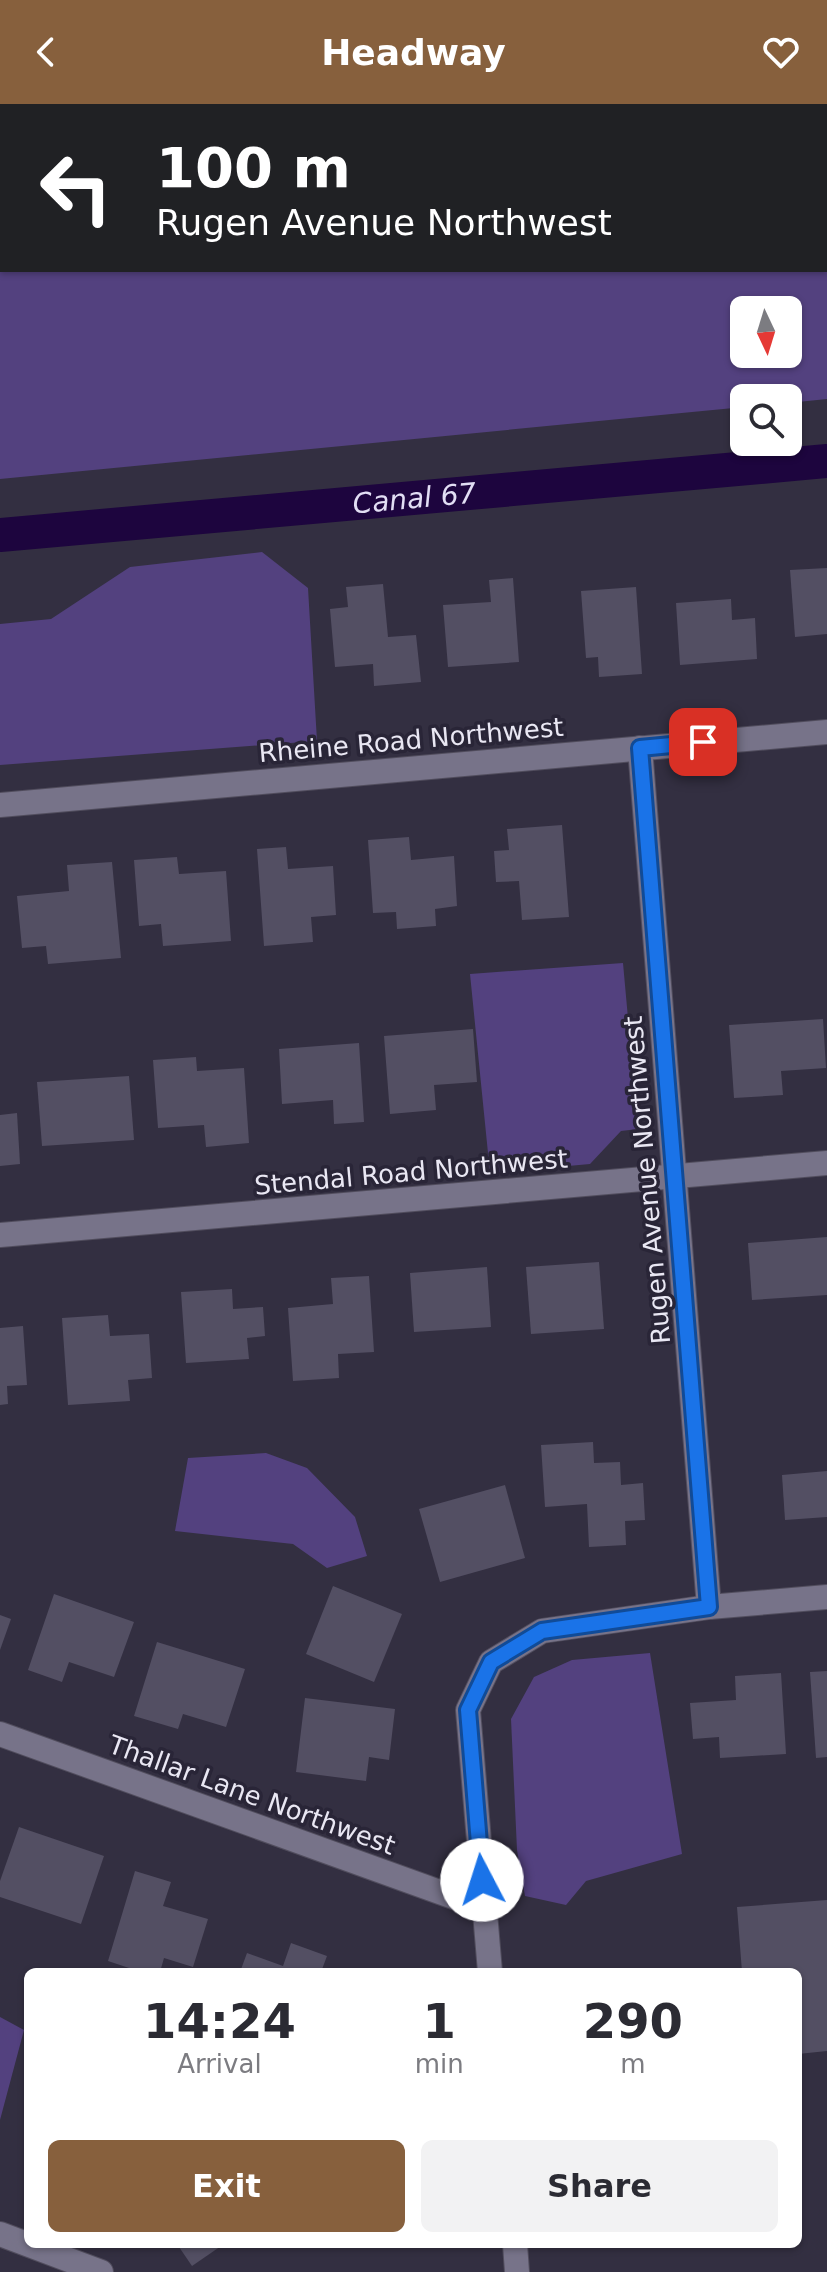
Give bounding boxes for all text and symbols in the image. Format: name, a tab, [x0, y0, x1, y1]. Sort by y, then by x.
icon: back	[24, 30, 68, 74]
icon: heart	[759, 30, 803, 74]
text: Headway	[321, 32, 506, 73]
text: 100 m	[156, 135, 351, 200]
icon: left	[24, 136, 128, 240]
text: Rugen Avenue Northwest	[156, 202, 612, 243]
north arrow	[730, 296, 802, 368]
map controls	[730, 296, 802, 456]
button: search	[730, 384, 802, 456]
water label: Canal 67	[351, 476, 478, 520]
pin	[669, 708, 737, 776]
street label: Rheine Road Northwest	[257, 712, 565, 768]
icon: arrive	[681, 720, 725, 764]
street label: Rugen Avenue Northwest	[618, 1015, 676, 1345]
street label: Stendal Road Northwest	[253, 1143, 569, 1201]
street label: Thallar Lane Northwest	[104, 1729, 399, 1861]
position arrow	[440, 1838, 524, 1922]
text: 14:24	[143, 1993, 296, 2049]
text: 1	[423, 1993, 456, 2049]
text: 290	[583, 1993, 683, 2049]
text: Arrival	[177, 2049, 262, 2079]
text: min	[415, 2049, 464, 2079]
text: m	[620, 2049, 646, 2079]
button: Exit	[48, 2140, 405, 2232]
button: Share	[421, 2140, 778, 2232]

